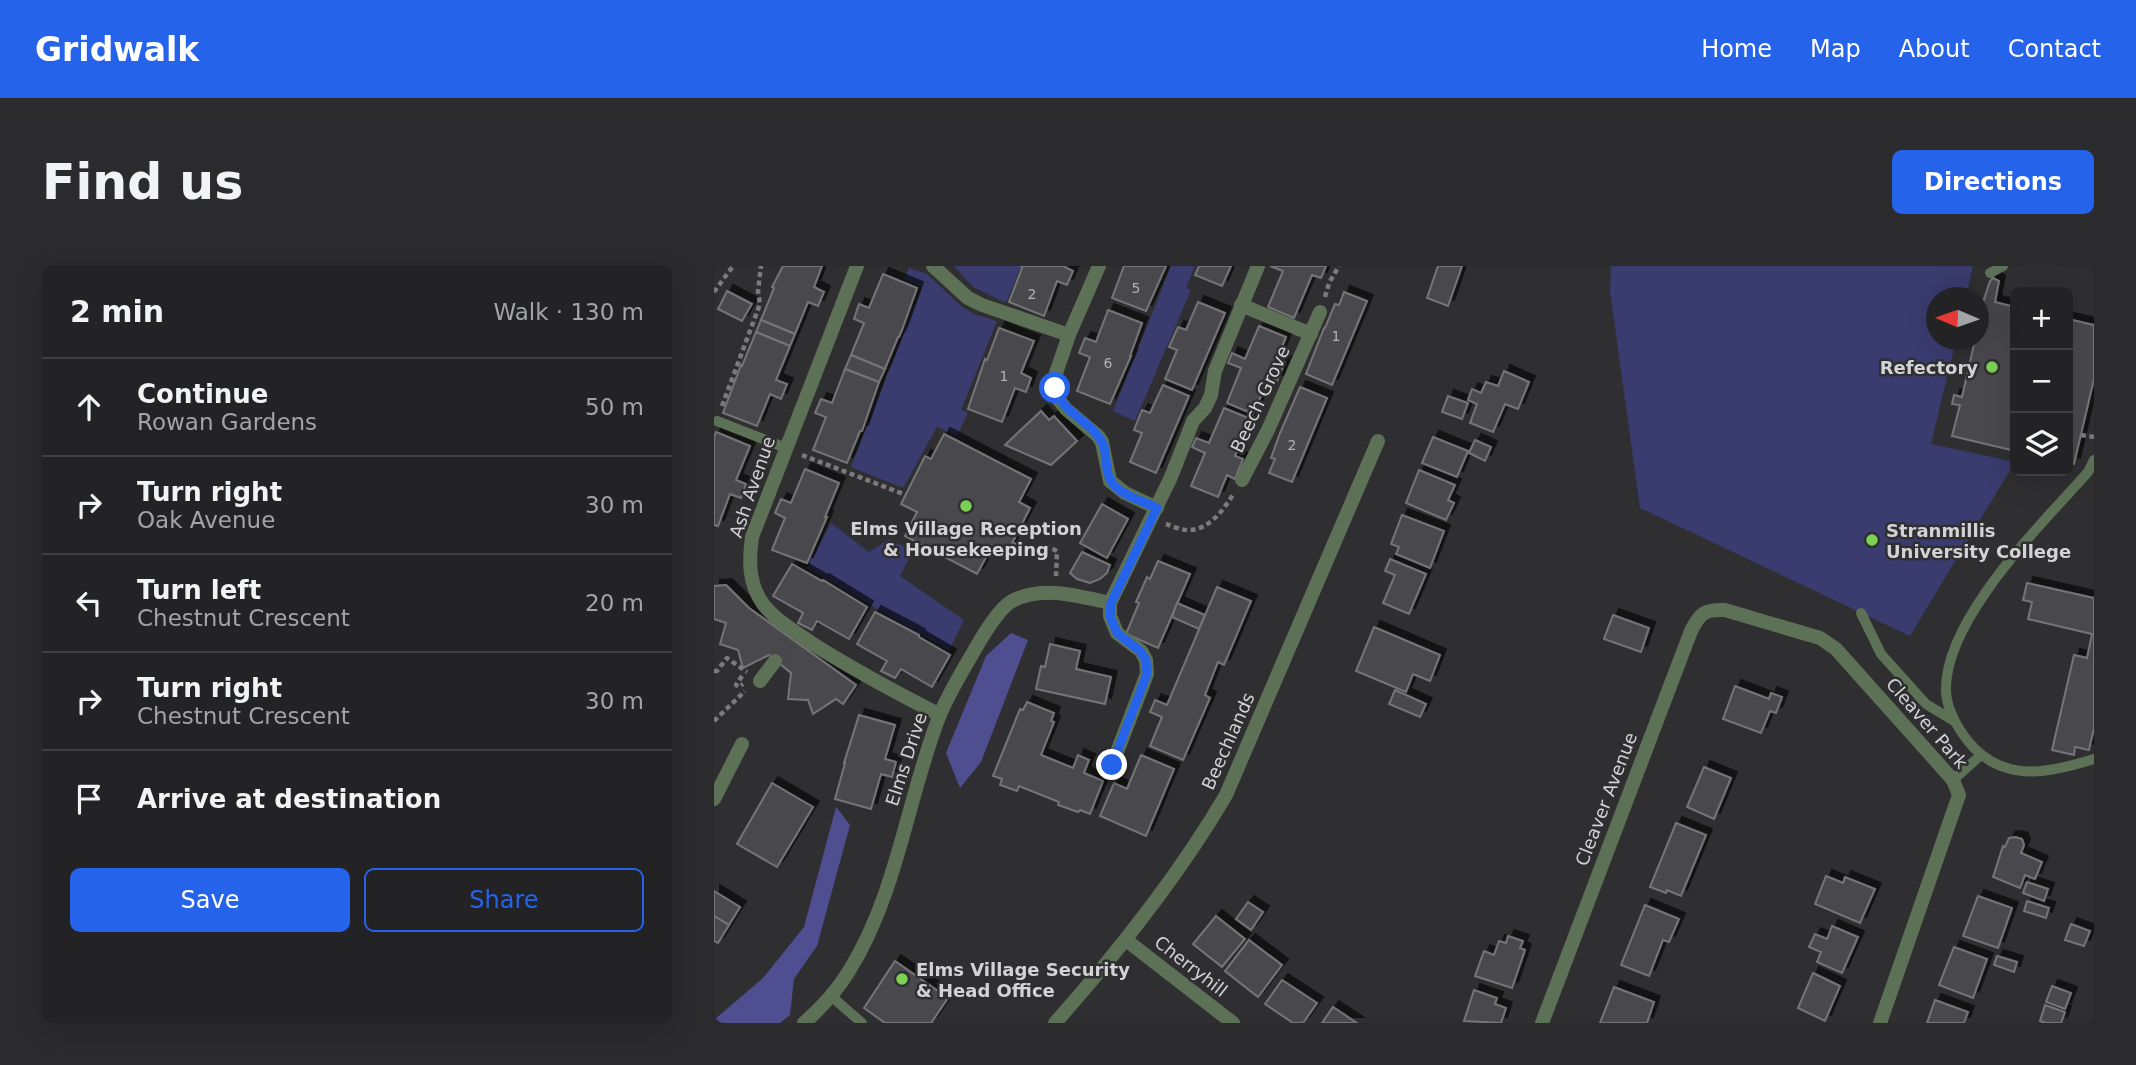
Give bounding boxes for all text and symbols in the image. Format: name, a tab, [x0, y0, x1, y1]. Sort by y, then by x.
text: Gridwalk	[35, 30, 199, 69]
text: Home	[1701, 35, 1772, 63]
text: Map	[1810, 35, 1861, 63]
text: About	[1899, 35, 1970, 63]
text: Contact	[2008, 35, 2101, 63]
button: Directions	[1892, 150, 2094, 214]
text: Find us	[42, 154, 243, 211]
house number: 5	[1132, 280, 1140, 296]
house number: 2	[1028, 286, 1036, 302]
north arrow	[1926, 287, 1989, 350]
map controls	[2010, 287, 2073, 476]
button: +	[2010, 287, 2073, 350]
text: 2 min	[70, 294, 164, 329]
text: Walk · 130 m	[493, 299, 644, 325]
house number: 1	[1332, 328, 1340, 344]
street label: Beech Grove	[1226, 342, 1294, 456]
button: −	[2010, 350, 2073, 413]
house number: 6	[1104, 355, 1113, 371]
place label: Refectory	[1880, 357, 1978, 378]
marker: Refectory	[1984, 359, 2000, 375]
house number: 1	[1000, 368, 1008, 384]
route start	[1039, 372, 1070, 403]
text: Continue	[137, 379, 268, 409]
icon: ahead	[70, 388, 108, 426]
text: 50 m	[585, 394, 644, 420]
text: Rowan Gardens	[137, 409, 317, 435]
button: layers	[2010, 413, 2073, 476]
street label: Ash Avenue	[725, 434, 779, 540]
house number: 2	[1288, 437, 1296, 453]
text: Turn right	[137, 477, 282, 507]
icon: right	[70, 486, 108, 524]
text: 30 m	[585, 492, 644, 518]
marker: Elms Village Reception & Housekeeping	[958, 498, 974, 514]
text: Oak Avenue	[137, 507, 275, 533]
place label: Elms Village Reception & Housekeeping	[850, 518, 1082, 560]
place label: Stranmillis University College	[1886, 520, 2071, 562]
marker: Stranmillis University College	[1864, 532, 1880, 548]
text: Turn left	[137, 575, 261, 605]
icon: left	[70, 584, 108, 622]
text: 20 m	[585, 590, 644, 616]
text: Chestnut Crescent	[137, 605, 350, 631]
text: Turn right	[137, 673, 282, 703]
street label: Cleaver Park	[1882, 673, 1973, 773]
icon: right	[70, 682, 108, 720]
text: 30 m	[585, 688, 644, 714]
street label: Beechlands	[1197, 689, 1259, 793]
text: Chestnut Crescent	[137, 703, 350, 729]
street label: Elms Drive	[881, 710, 931, 808]
street label: Cleaver Avenue	[1571, 729, 1641, 869]
route end	[1096, 749, 1127, 780]
icon: arrive	[70, 780, 108, 818]
text: Arrive at destination	[137, 784, 441, 814]
button: Save	[70, 868, 350, 932]
button: Share	[364, 868, 644, 932]
street label: Cherryhill	[1150, 931, 1232, 1001]
place label: Elms Village Security & Head Office	[916, 959, 1130, 1001]
marker: Elms Village Security & Head Office	[894, 971, 910, 987]

